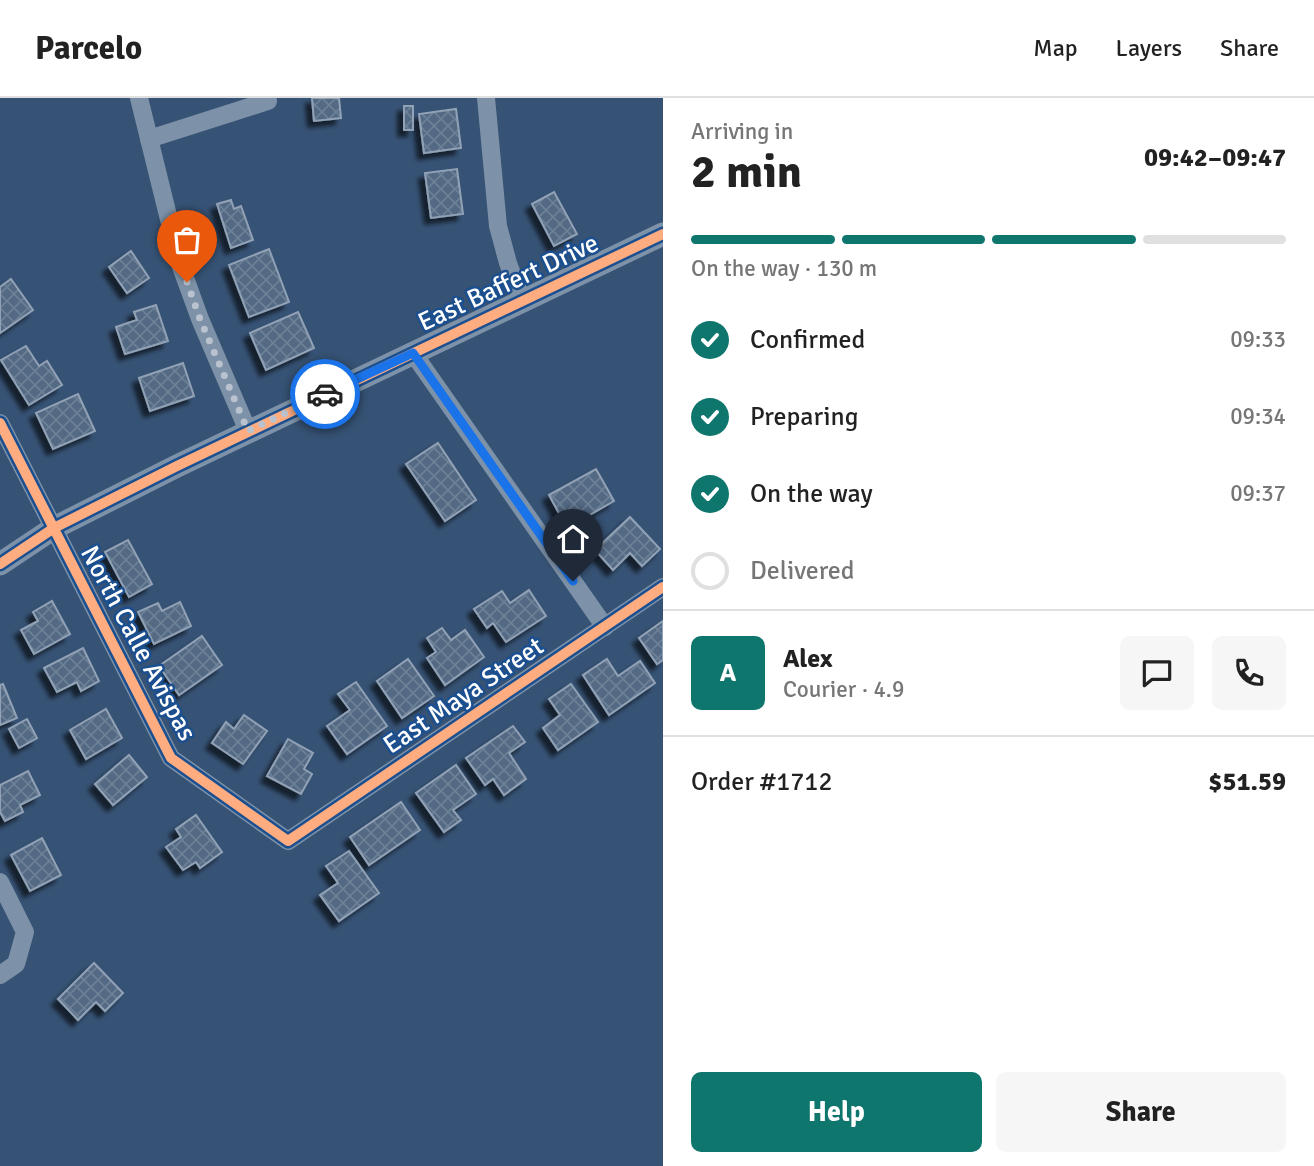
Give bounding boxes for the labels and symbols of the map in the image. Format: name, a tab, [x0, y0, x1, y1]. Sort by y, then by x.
pin	[157, 210, 217, 282]
street label: East Baffert Drive	[413, 227, 604, 339]
courier	[290, 359, 360, 429]
pin	[543, 509, 603, 581]
street label: North Calle Avispas	[73, 541, 203, 746]
street label: East Maya Street	[377, 630, 550, 761]

